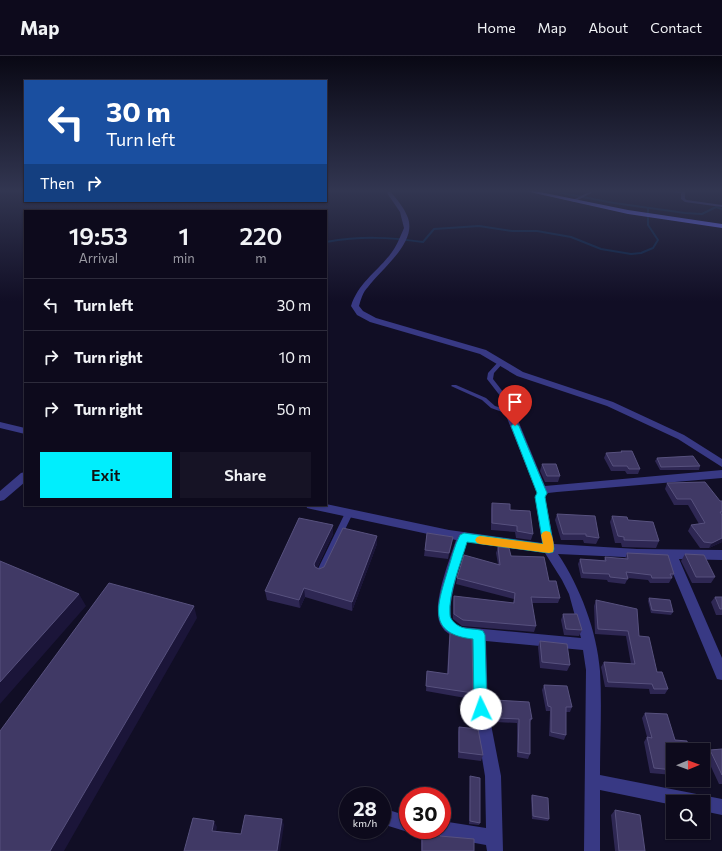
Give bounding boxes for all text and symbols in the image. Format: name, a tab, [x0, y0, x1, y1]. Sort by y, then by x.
text: Map	[20, 16, 59, 39]
text: Home	[477, 19, 516, 36]
text: Map	[538, 19, 566, 36]
text: About	[588, 19, 628, 36]
text: Contact	[650, 19, 702, 36]
text: 30 m	[106, 94, 171, 128]
icon: left	[40, 96, 92, 148]
text: Turn left	[106, 128, 175, 150]
icon: right	[83, 172, 105, 194]
text: Then	[40, 174, 75, 192]
text: 19:53	[69, 221, 128, 250]
text: 1	[178, 221, 189, 250]
text: 220	[239, 221, 282, 250]
text: Arrival	[79, 250, 118, 266]
text: min	[173, 250, 195, 266]
text: m	[255, 250, 267, 266]
icon: left	[40, 294, 62, 316]
text: Turn left	[74, 296, 133, 314]
text: 30 m	[277, 296, 311, 314]
icon: right	[40, 346, 62, 368]
text: Turn right	[74, 348, 143, 366]
text: 10 m	[279, 348, 311, 366]
pin	[498, 385, 532, 426]
icon: arrive	[504, 391, 526, 413]
icon: right	[40, 398, 62, 420]
text: Turn right	[74, 400, 143, 418]
text: 50 m	[277, 400, 311, 418]
button: Exit	[40, 452, 172, 498]
button: Share	[180, 452, 311, 498]
position arrow	[460, 688, 502, 730]
north arrow	[666, 743, 710, 787]
map controls	[666, 743, 710, 839]
speed limit sign: 30	[399, 787, 451, 839]
button: search	[666, 795, 710, 839]
text: 28	[353, 796, 377, 820]
text: km/h	[353, 817, 377, 829]

